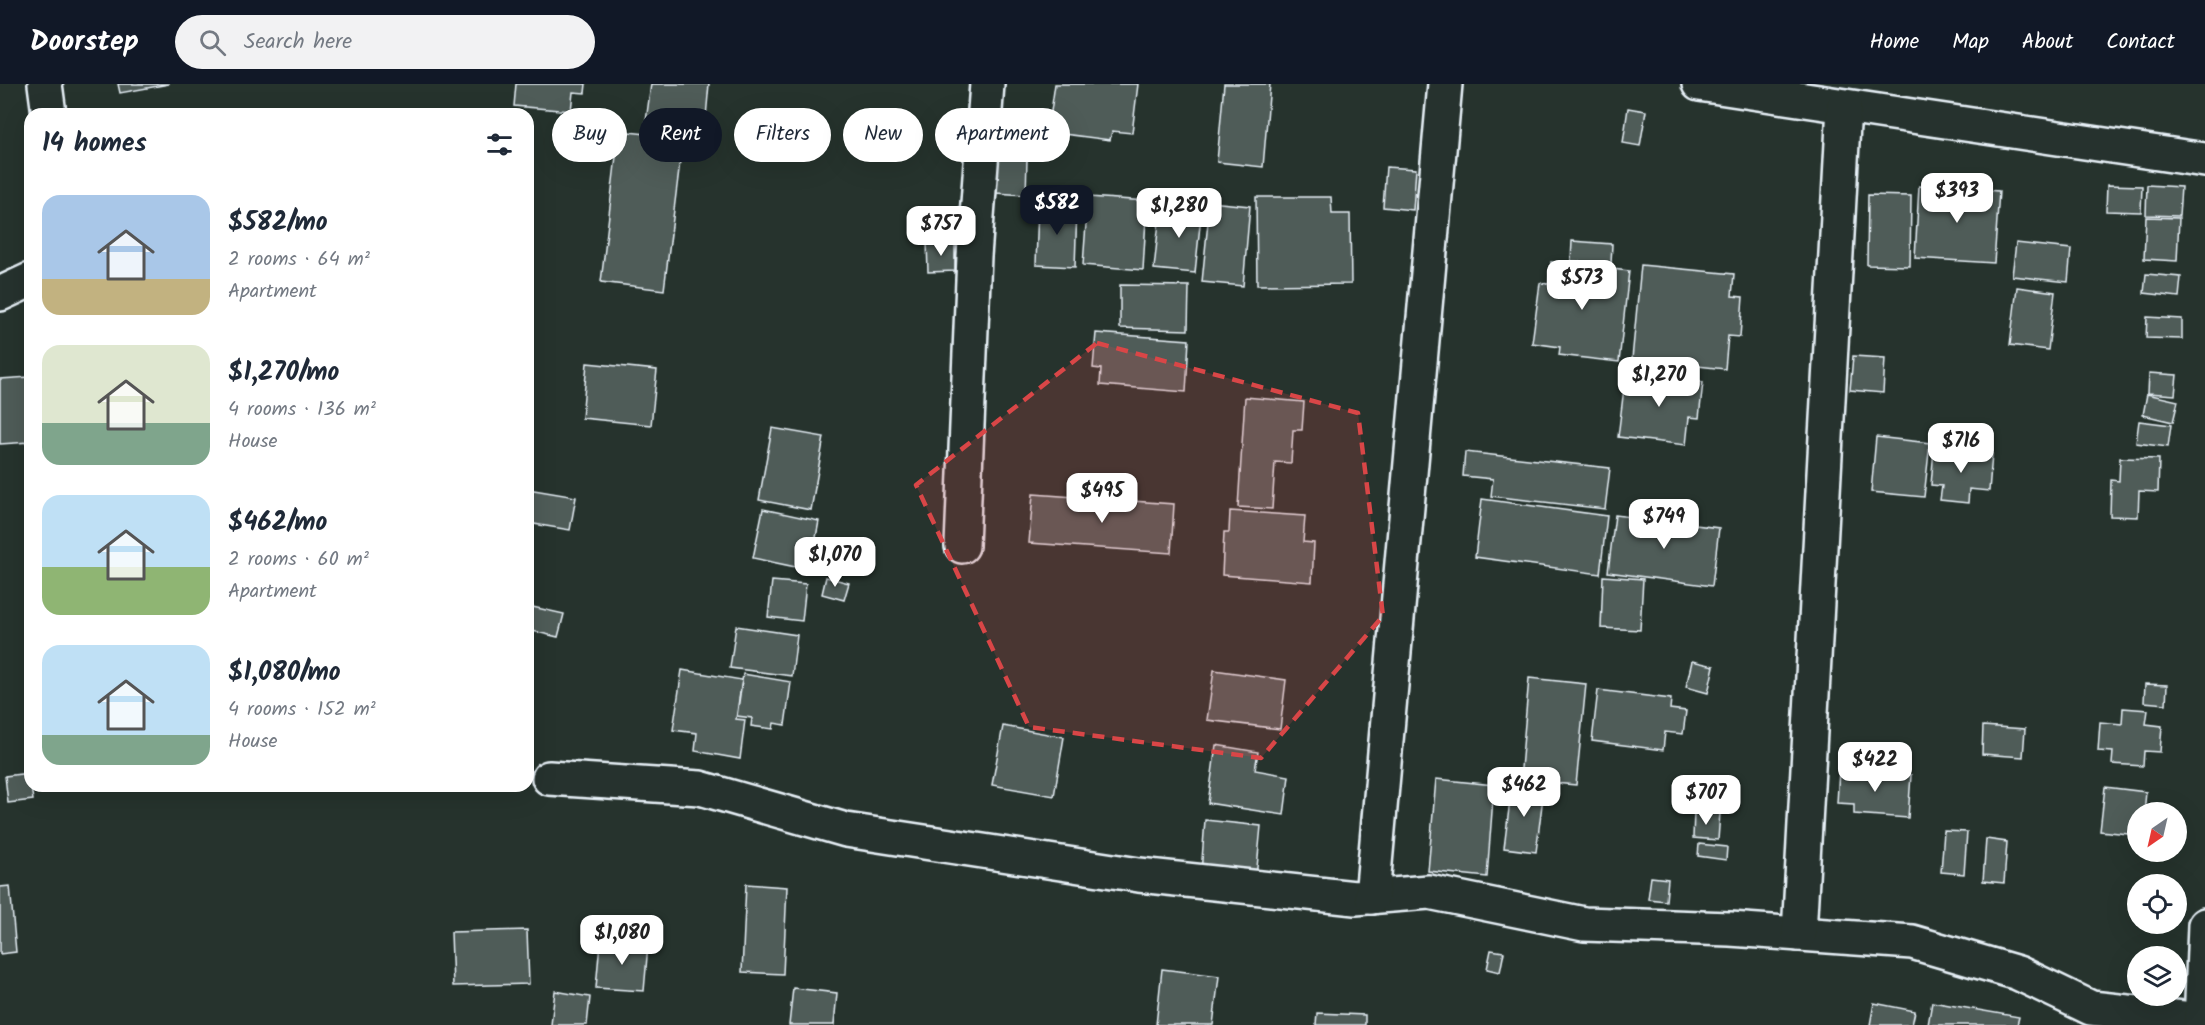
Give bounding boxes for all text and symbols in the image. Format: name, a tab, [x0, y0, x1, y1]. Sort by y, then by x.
search box	[175, 15, 595, 69]
text: Doorstep	[30, 20, 139, 65]
text: Search here	[244, 25, 352, 60]
icon: search	[196, 26, 229, 59]
text: Home	[1870, 26, 1919, 59]
text: Map	[1952, 26, 1989, 59]
text: About	[2022, 26, 2073, 59]
text: Contact	[2106, 26, 2175, 59]
chip: Buy	[552, 108, 627, 162]
chip: Rent	[639, 108, 722, 162]
chip: Filters	[734, 108, 831, 162]
chip: New	[843, 108, 923, 162]
chip: Apartment	[935, 108, 1070, 162]
text: 14 homes	[42, 123, 147, 165]
icon: filters	[483, 128, 516, 161]
pin: $393	[1921, 173, 1993, 224]
text: $393	[1935, 176, 1979, 208]
pin: $582	[1021, 185, 1093, 236]
text: $582	[1034, 188, 1080, 220]
pin: $1,280	[1130, 188, 1228, 239]
text: $1,280	[1151, 191, 1207, 223]
text: $582/mo	[228, 202, 328, 244]
pin: $757	[905, 206, 977, 257]
text: $757	[921, 209, 961, 241]
icon: home	[90, 219, 162, 291]
text: 2 rooms · 64 m²	[228, 244, 370, 276]
pin: $573	[1546, 260, 1618, 311]
text: $573	[1561, 263, 1603, 295]
text: Apartment	[228, 276, 317, 308]
text: $1,270/mo	[228, 352, 339, 394]
pin: $1,270	[1610, 357, 1708, 408]
text: $1,270	[1632, 360, 1686, 392]
icon: home	[90, 369, 162, 441]
text: 4 rooms · 136 m²	[228, 394, 376, 426]
pin: $716	[1925, 423, 1997, 474]
text: House	[228, 426, 278, 458]
text: $716	[1942, 426, 1980, 458]
pin: $495	[1066, 473, 1138, 524]
text: $495	[1081, 476, 1123, 508]
pin: $749	[1628, 499, 1700, 550]
text: $462/mo	[228, 502, 327, 544]
text: $749	[1643, 502, 1685, 534]
icon: home	[90, 519, 162, 591]
pin: $1,070	[786, 537, 884, 588]
text: $1,070	[808, 540, 862, 572]
text: 2 rooms · 60 m²	[228, 544, 369, 576]
text: Apartment	[228, 576, 317, 608]
text: $1,080/mo	[228, 652, 341, 694]
icon: home	[90, 669, 162, 741]
text: 4 rooms · 152 m²	[228, 694, 376, 726]
text: House	[228, 726, 278, 758]
pin: $422	[1839, 742, 1911, 793]
text: $422	[1852, 745, 1898, 777]
pin: $462	[1488, 767, 1560, 818]
text: $462	[1501, 770, 1547, 802]
pin: $707	[1670, 775, 1742, 826]
text: $707	[1686, 778, 1726, 810]
north arrow	[2127, 802, 2187, 862]
map controls	[2127, 802, 2187, 1006]
button: locate	[2127, 874, 2187, 934]
pin: $1,080	[573, 915, 671, 966]
text: $1,080	[594, 918, 650, 950]
button: layers	[2127, 946, 2187, 1006]

